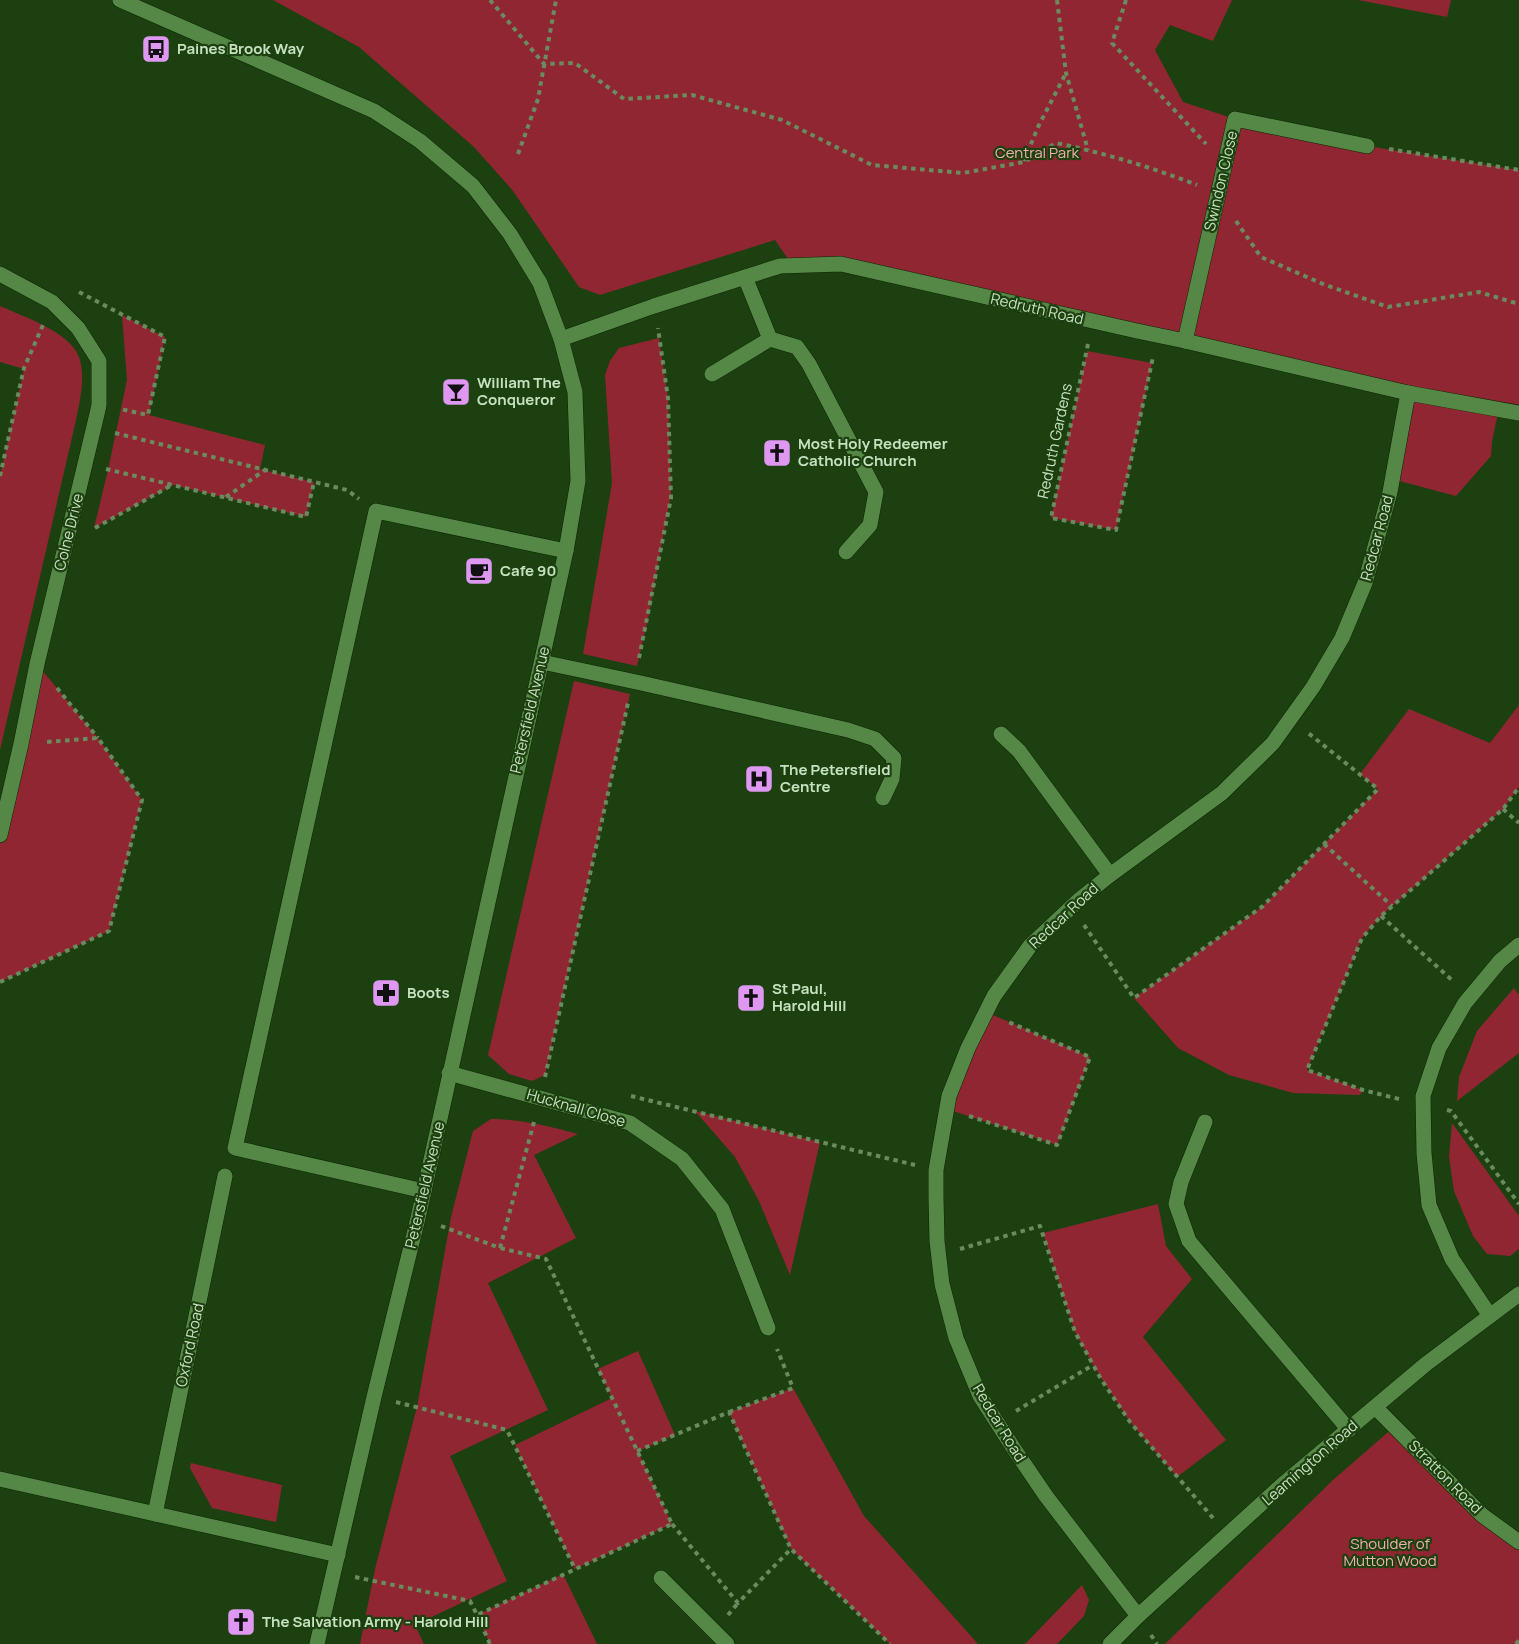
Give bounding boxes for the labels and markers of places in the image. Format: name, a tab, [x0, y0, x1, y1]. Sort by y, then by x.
bus stop icon: Paines Brook Way	[140, 33, 172, 65]
place label: Paines Brook Way	[177, 38, 305, 59]
place label: William The Conqueror	[477, 372, 561, 410]
bar icon: William The Conqueror	[440, 376, 472, 408]
place label: Most Holy Redeemer Catholic Church	[798, 433, 948, 471]
church icon: Most Holy Redeemer Catholic Church	[761, 437, 793, 469]
cafe icon: Cafe 90	[463, 555, 495, 587]
place label: Cafe 90	[500, 560, 556, 581]
place label: The Petersfield Centre	[780, 759, 891, 797]
hospital icon: The Petersfield Centre	[743, 763, 775, 795]
pharmacy icon: Boots	[370, 977, 402, 1009]
place label: St Paul, Harold Hill	[772, 978, 846, 1016]
place label: Boots	[407, 982, 450, 1003]
church icon: St Paul, Harold Hill	[735, 982, 767, 1014]
church icon: The Salvation Army - Harold Hill	[225, 1606, 257, 1638]
place label: The Salvation Army - Harold Hill	[262, 1611, 488, 1632]

